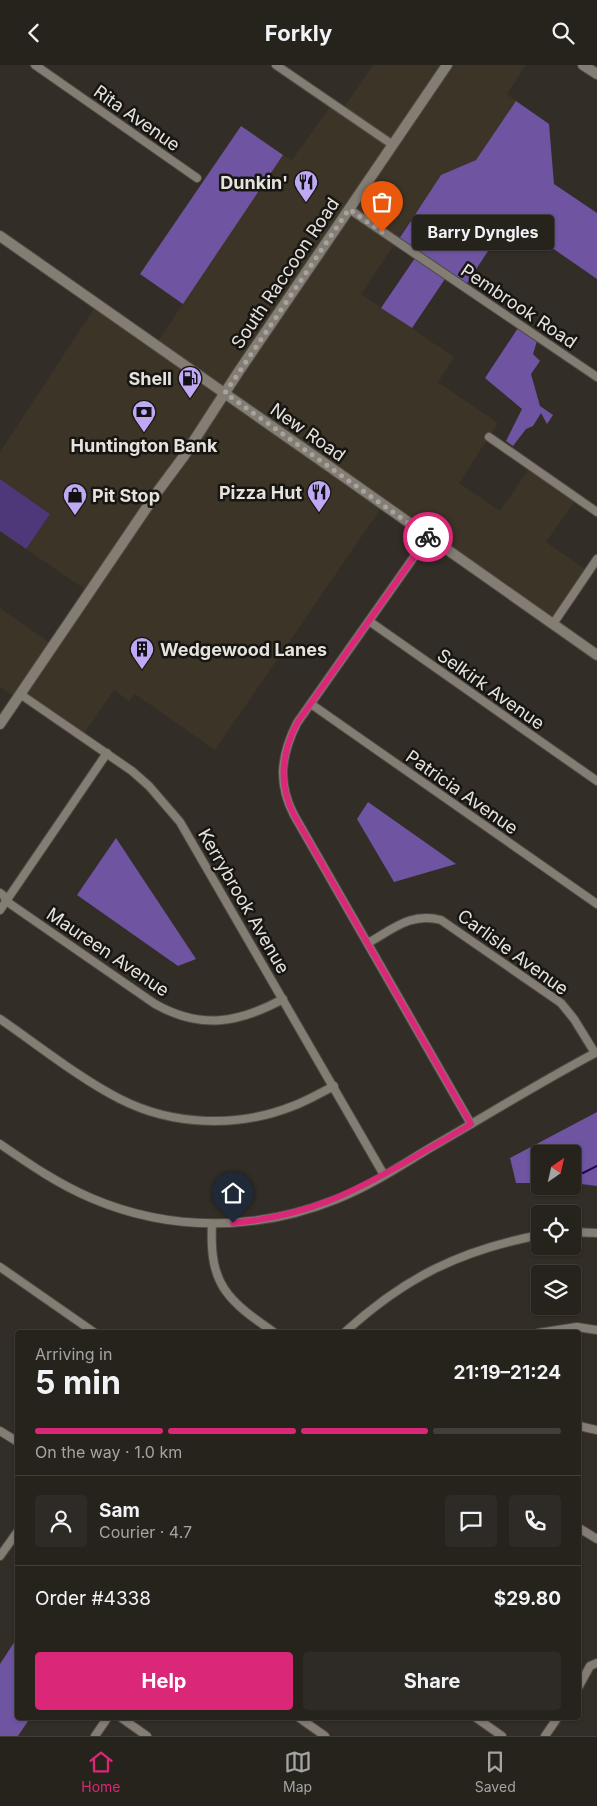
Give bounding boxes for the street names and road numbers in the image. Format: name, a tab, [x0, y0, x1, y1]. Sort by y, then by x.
street label: Rita Avenue	[90, 81, 184, 155]
street label: South Raccoon Road	[227, 194, 343, 352]
street label: Pembrook Road	[457, 260, 581, 352]
street label: New Road	[266, 398, 350, 466]
street label: Selkirk Avenue	[433, 644, 549, 734]
street label: Patricia Avenue	[402, 746, 522, 838]
street label: Kerrybrook Avenue	[194, 825, 294, 977]
street label: Maureen Avenue	[43, 903, 173, 1001]
street label: Carlisle Avenue	[454, 905, 572, 999]

